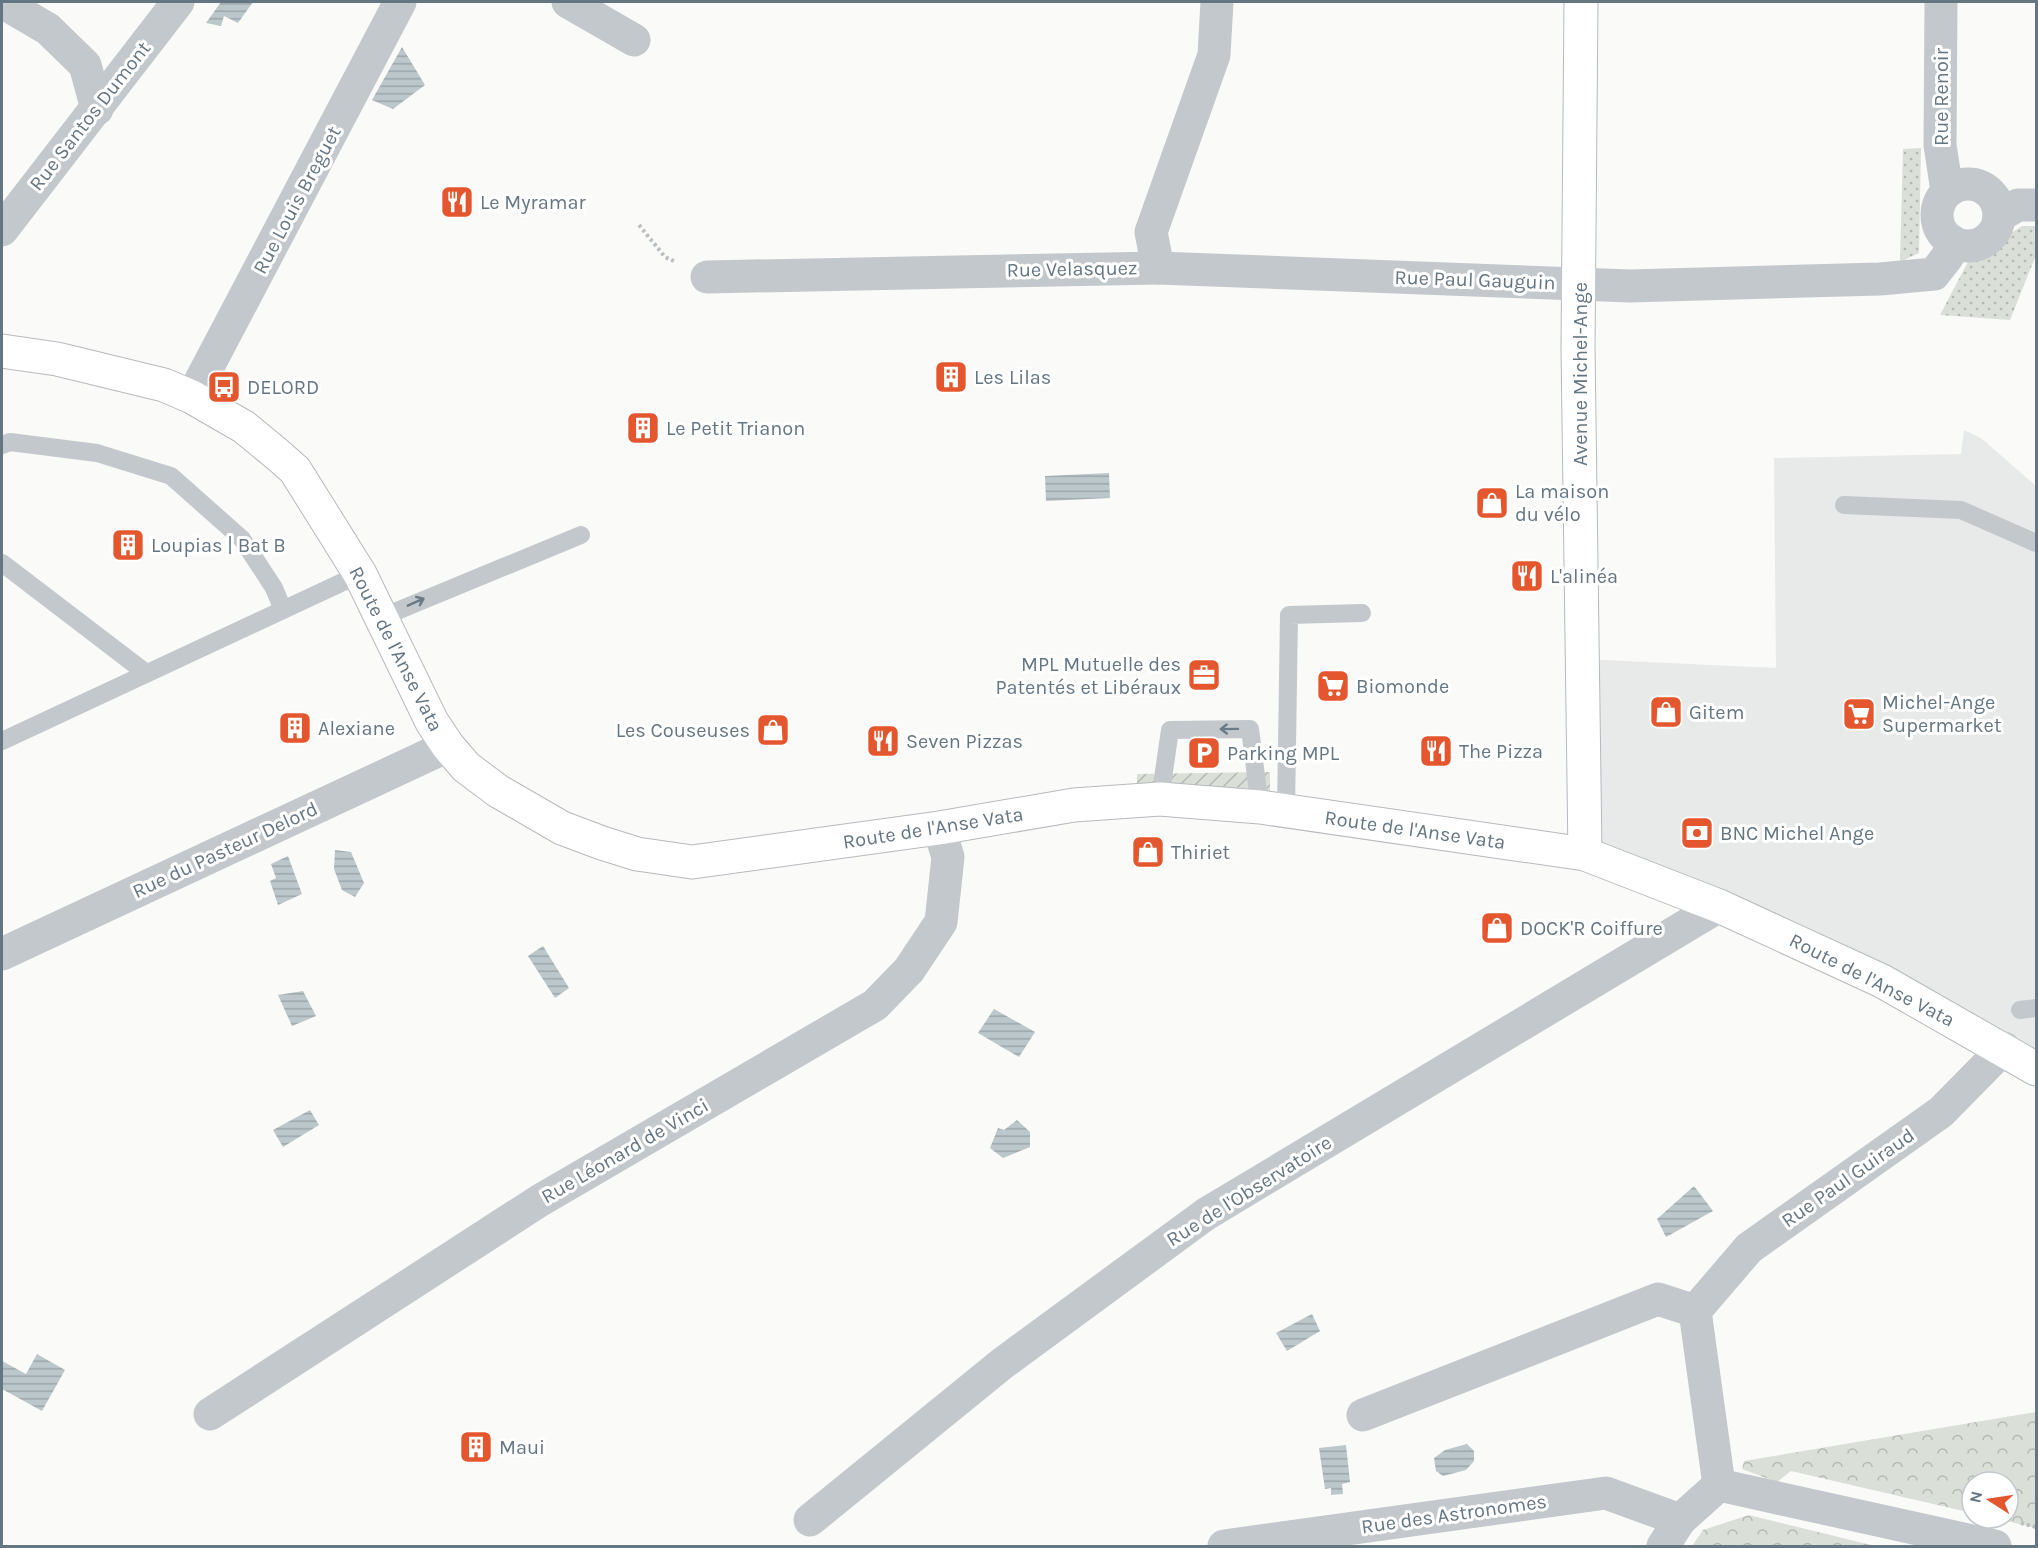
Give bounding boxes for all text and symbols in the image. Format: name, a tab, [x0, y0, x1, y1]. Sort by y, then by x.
street label: Rue Santos Dumont	[25, 37, 156, 195]
street label: Rue Renoir	[1930, 47, 1953, 146]
street label: Rue Louis Breguet	[248, 122, 346, 278]
restaurant icon: Le Myramar	[439, 184, 475, 220]
place label: Le Myramar	[480, 191, 587, 214]
street label: Rue Velasquez	[1006, 256, 1138, 282]
street label: Rue Paul Gauguin	[1394, 266, 1556, 294]
street label: Avenue Michel-Ange	[1569, 282, 1592, 466]
building icon: Les Lilas	[933, 359, 969, 395]
place label: Les Lilas	[974, 366, 1051, 389]
bus stop icon: DELORD	[206, 369, 242, 405]
place label: DELORD	[247, 376, 319, 399]
building icon: Le Petit Trianon	[625, 410, 661, 446]
place label: Le Petit Trianon	[666, 417, 805, 440]
place label: La maison du vélo	[1515, 480, 1609, 526]
shop icon: La maison du vélo	[1474, 485, 1510, 521]
building icon: Loupias | Bat B	[110, 527, 146, 563]
place label: Loupias | Bat B	[151, 534, 286, 557]
restaurant icon: L'alinéa	[1509, 558, 1545, 594]
street label: Route de l'Anse Vata	[344, 563, 448, 735]
place label: L'alinéa	[1550, 565, 1618, 588]
one-way arrow	[407, 596, 425, 607]
place label: MPL Mutuelle des Patentés et Libéraux	[995, 653, 1181, 699]
office icon: MPL Mutuelle des Patentés et Libéraux	[1186, 657, 1222, 693]
supermarket icon: Biomonde	[1315, 668, 1351, 704]
place label: Biomonde	[1356, 675, 1449, 698]
place label: Michel-Ange Supermarket	[1882, 691, 2002, 737]
shop icon: Gitem	[1648, 694, 1684, 730]
supermarket icon: Michel-Ange Supermarket	[1841, 696, 1877, 732]
place label: Gitem	[1689, 701, 1744, 724]
building icon: Alexiane	[277, 710, 313, 746]
shop icon: Les Couseuses	[755, 712, 791, 748]
place label: Alexiane	[318, 717, 395, 740]
place label: Les Couseuses	[616, 719, 750, 742]
restaurant icon: Seven Pizzas	[865, 723, 901, 759]
one-way arrow	[1219, 723, 1239, 735]
place label: Seven Pizzas	[906, 730, 1023, 753]
restaurant icon: The Pizza	[1418, 733, 1454, 769]
parking icon: Parking MPL	[1186, 735, 1222, 771]
place label: The Pizza	[1459, 740, 1543, 763]
place label: Parking MPL	[1227, 742, 1340, 765]
street label: Rue du Pasteur Delord	[129, 797, 321, 903]
street label: Route de l'Anse Vata	[841, 802, 1025, 854]
street label: Route de l'Anse Vata	[1323, 806, 1507, 854]
bank icon: BNC Michel Ange	[1679, 815, 1715, 851]
place label: BNC Michel Ange	[1720, 822, 1874, 845]
shop icon: Thiriet	[1130, 834, 1166, 870]
place label: Thiriet	[1171, 841, 1231, 864]
shop icon: DOCK'R Coiffure	[1479, 910, 1515, 946]
place label: DOCK'R Coiffure	[1520, 917, 1663, 940]
street label: Route de l'Anse Vata	[1786, 928, 1958, 1032]
street label: Rue Léonard de Vinci	[537, 1094, 713, 1208]
street label: Rue Paul Guiraud	[1777, 1124, 1919, 1232]
street label: Rue de l'Observatoire	[1162, 1131, 1336, 1251]
building icon: Maui	[458, 1429, 494, 1465]
place label: Maui	[499, 1436, 545, 1459]
north arrow	[1960, 1470, 2020, 1530]
text: N	[1965, 1489, 1986, 1505]
street label: Rue des Astronomes	[1360, 1490, 1548, 1538]

